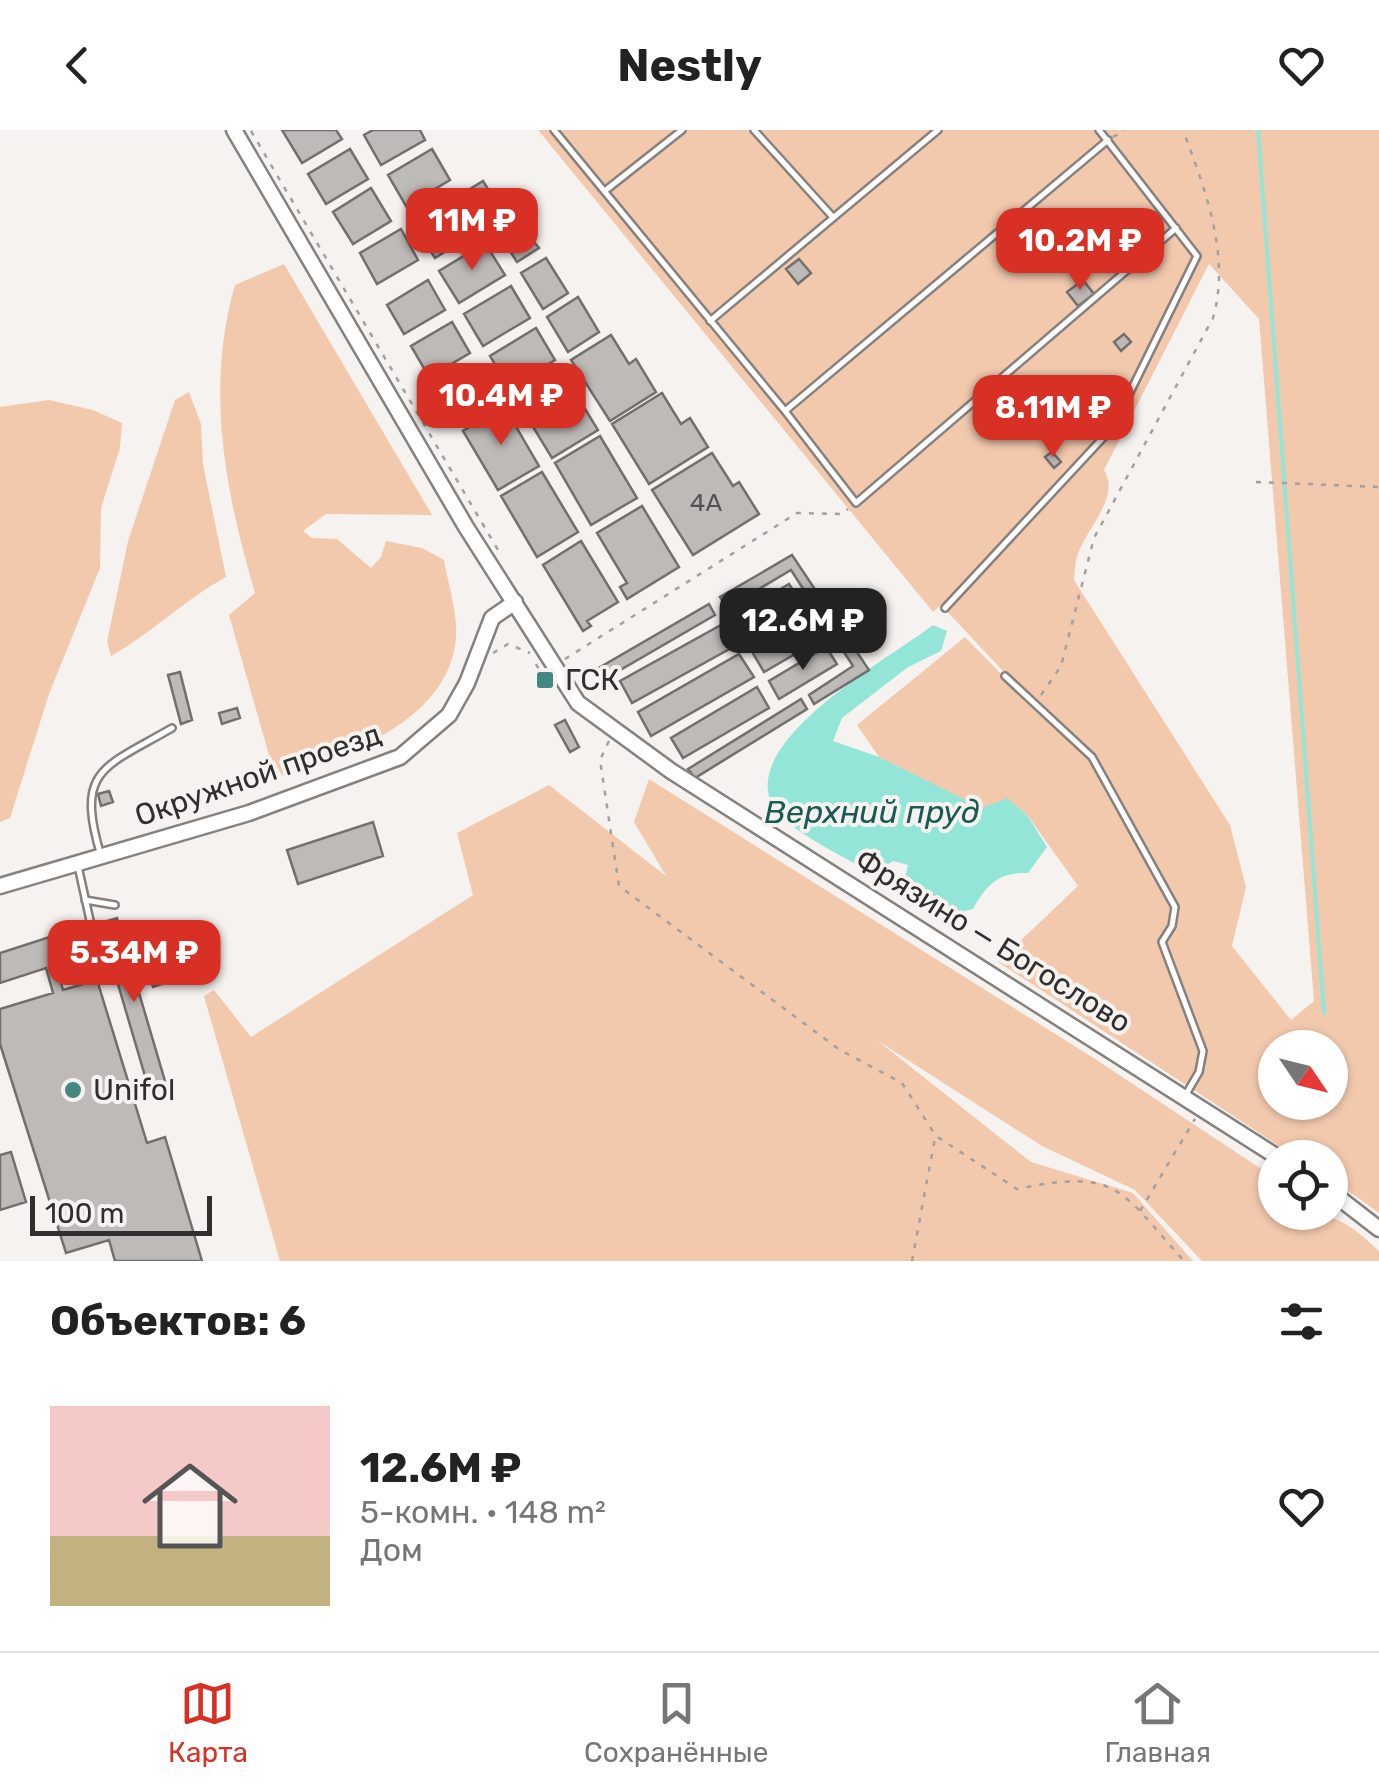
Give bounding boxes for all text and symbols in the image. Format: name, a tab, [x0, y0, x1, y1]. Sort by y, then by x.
icon: back	[50, 38, 105, 93]
icon: heart	[1274, 38, 1329, 93]
text: Nestly	[617, 39, 762, 92]
pin: 11M ₽	[402, 188, 542, 273]
text: 11M ₽	[428, 201, 516, 239]
pin: 10.2M ₽	[988, 208, 1172, 293]
text: 10.2M ₽	[1018, 221, 1142, 259]
pin: 10.4M ₽	[409, 363, 593, 448]
pin: 8.11M ₽	[961, 375, 1145, 460]
text: 10.4M ₽	[439, 376, 563, 414]
text: 8.11M ₽	[995, 388, 1111, 426]
house number: 4А	[690, 488, 722, 517]
pin: 12.6M ₽	[711, 588, 895, 673]
text: 12.6M ₽	[742, 601, 864, 639]
place label: ГСК	[565, 662, 620, 698]
marker: ГСК	[534, 669, 556, 691]
street label: Окружной проезд	[130, 716, 386, 834]
water label: Верхний пруд	[764, 793, 980, 831]
street label: Фрязино — Богослово	[849, 841, 1137, 1041]
pin: 5.34M ₽	[42, 920, 226, 1005]
text: 5.34M ₽	[70, 933, 198, 971]
north arrow	[1258, 1030, 1348, 1120]
map controls	[1258, 1030, 1348, 1230]
place label: Unifol	[93, 1072, 175, 1108]
marker: Unifol	[62, 1079, 84, 1101]
button: locate	[1258, 1140, 1348, 1230]
scale bar	[30, 1191, 212, 1236]
text: 100 m	[45, 1197, 124, 1230]
icon: filters	[1274, 1294, 1329, 1349]
text: Объектов: 6	[50, 1296, 306, 1346]
text: 12.6M ₽	[360, 1443, 521, 1493]
icon: home	[130, 1446, 250, 1566]
icon: heart	[1274, 1479, 1329, 1534]
text: 5-комн. · 148 m²	[360, 1493, 606, 1531]
text: Дом	[360, 1531, 423, 1569]
tab: Карта	[168, 1676, 248, 1769]
tab: Сохранённые	[584, 1676, 768, 1769]
tab: Главная	[1104, 1676, 1211, 1769]

